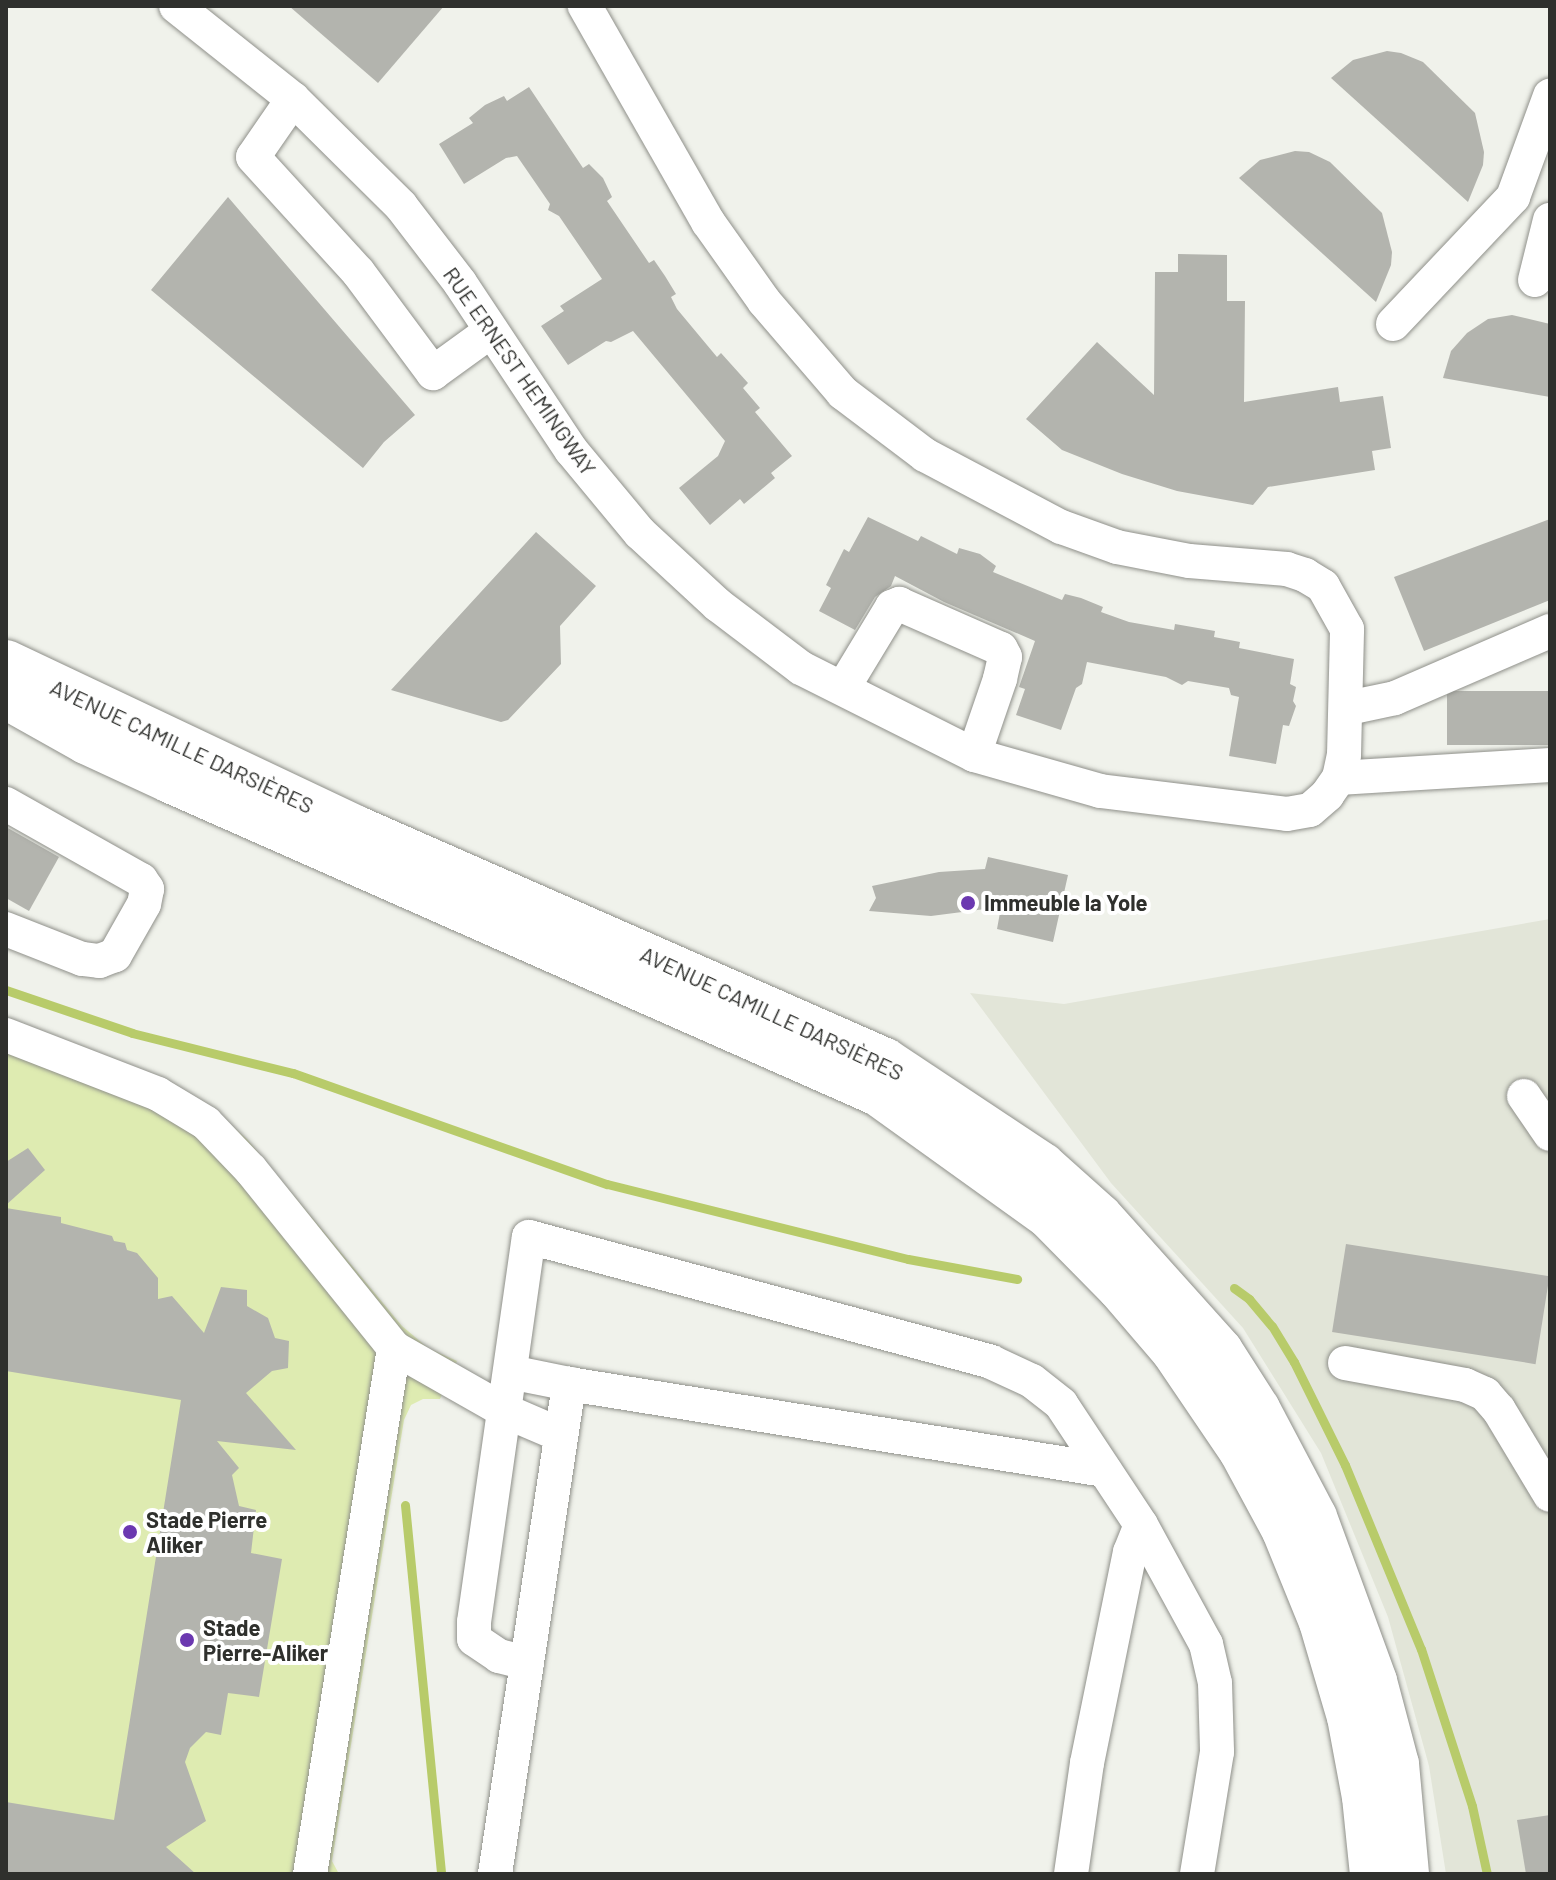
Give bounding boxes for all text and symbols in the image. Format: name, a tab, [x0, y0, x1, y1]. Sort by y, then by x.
street label: RUE ERNEST HEMINGWAY	[438, 262, 602, 480]
street label: AVENUE CAMILLE DARSIÈRES	[46, 673, 318, 819]
place label: Immeuble la Yole	[984, 890, 1148, 916]
marker: Immeuble la Yole	[959, 894, 977, 912]
street label: AVENUE CAMILLE DARSIÈRES	[636, 940, 908, 1086]
place label: Stade Pierre Aliker	[146, 1506, 267, 1558]
marker: Stade Pierre Aliker	[121, 1523, 139, 1541]
place label: Stade Pierre-Aliker	[203, 1614, 328, 1666]
marker: Stade Pierre-Aliker	[178, 1631, 196, 1649]

